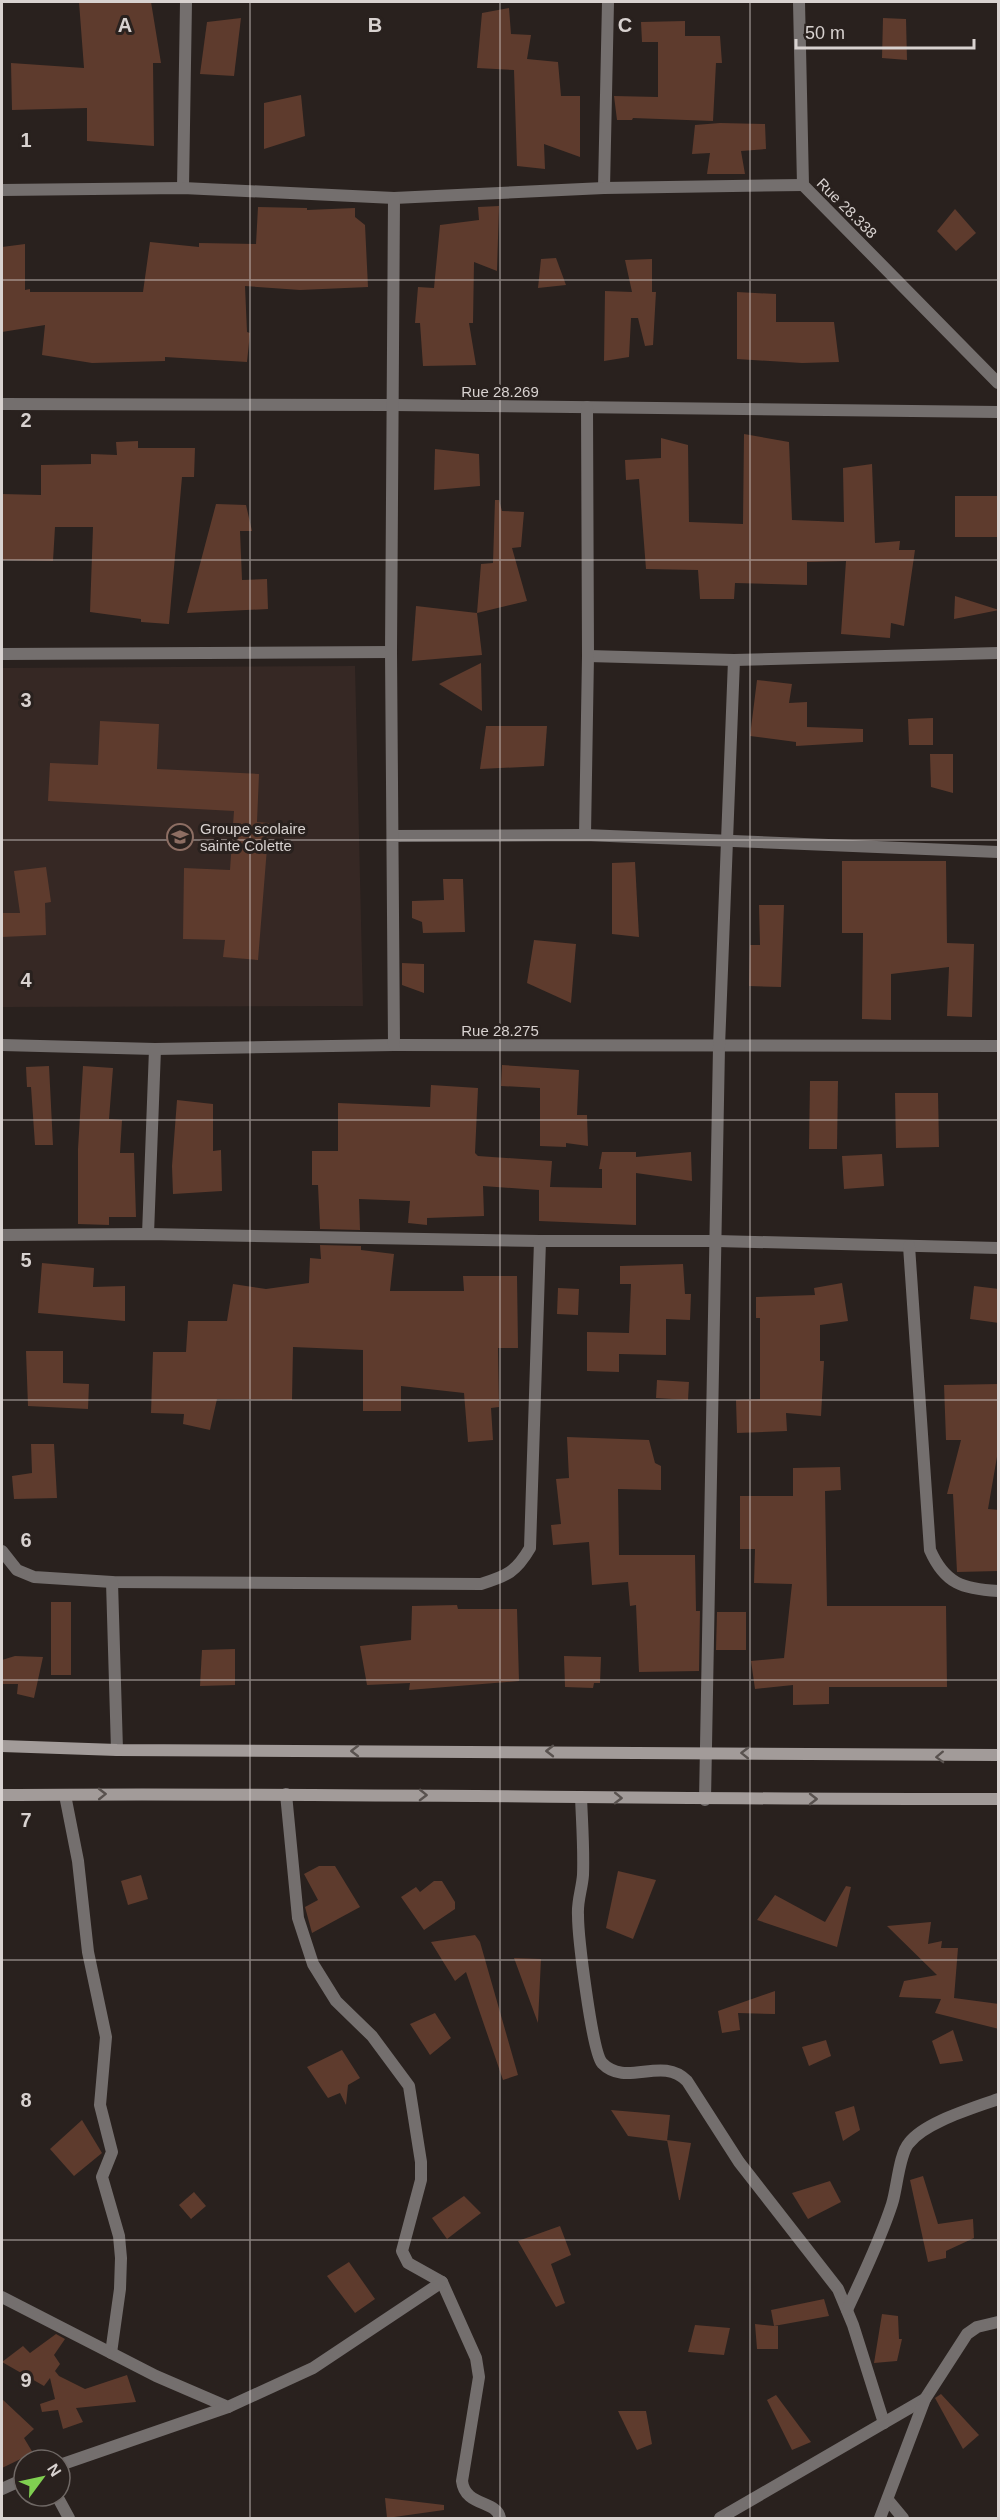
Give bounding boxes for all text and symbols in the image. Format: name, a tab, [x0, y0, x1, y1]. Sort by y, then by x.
scale bar	[796, 12, 974, 50]
text: A	[118, 14, 132, 36]
text: B	[368, 14, 382, 36]
text: C	[618, 14, 632, 36]
text: 50 m	[805, 23, 845, 43]
text: 1	[20, 129, 32, 151]
street label: Rue 28.338	[814, 175, 880, 241]
street label: Rue 28.269	[461, 383, 539, 400]
text: 2	[20, 409, 32, 431]
text: 3	[20, 689, 32, 711]
place label: Groupe scolaire sainte Colette	[200, 820, 306, 854]
school or university icon: Groupe scolaire sainte Colette	[165, 822, 195, 852]
text: 4	[20, 969, 32, 991]
street label: Rue 28.275	[461, 1022, 539, 1039]
text: 5	[20, 1249, 32, 1271]
text: 6	[20, 1529, 32, 1551]
one-way arrow	[351, 1745, 360, 1757]
one-way arrow	[546, 1745, 555, 1757]
one-way arrow	[741, 1747, 750, 1759]
one-way arrow	[936, 1750, 945, 1763]
one-way arrow	[97, 1788, 106, 1800]
one-way arrow	[418, 1789, 427, 1802]
one-way arrow	[613, 1792, 622, 1804]
one-way arrow	[808, 1793, 817, 1805]
text: 7	[20, 1809, 32, 1831]
text: 8	[20, 2089, 32, 2111]
text: 9	[20, 2369, 32, 2391]
north arrow	[12, 2448, 72, 2508]
text: N	[44, 2461, 64, 2480]

